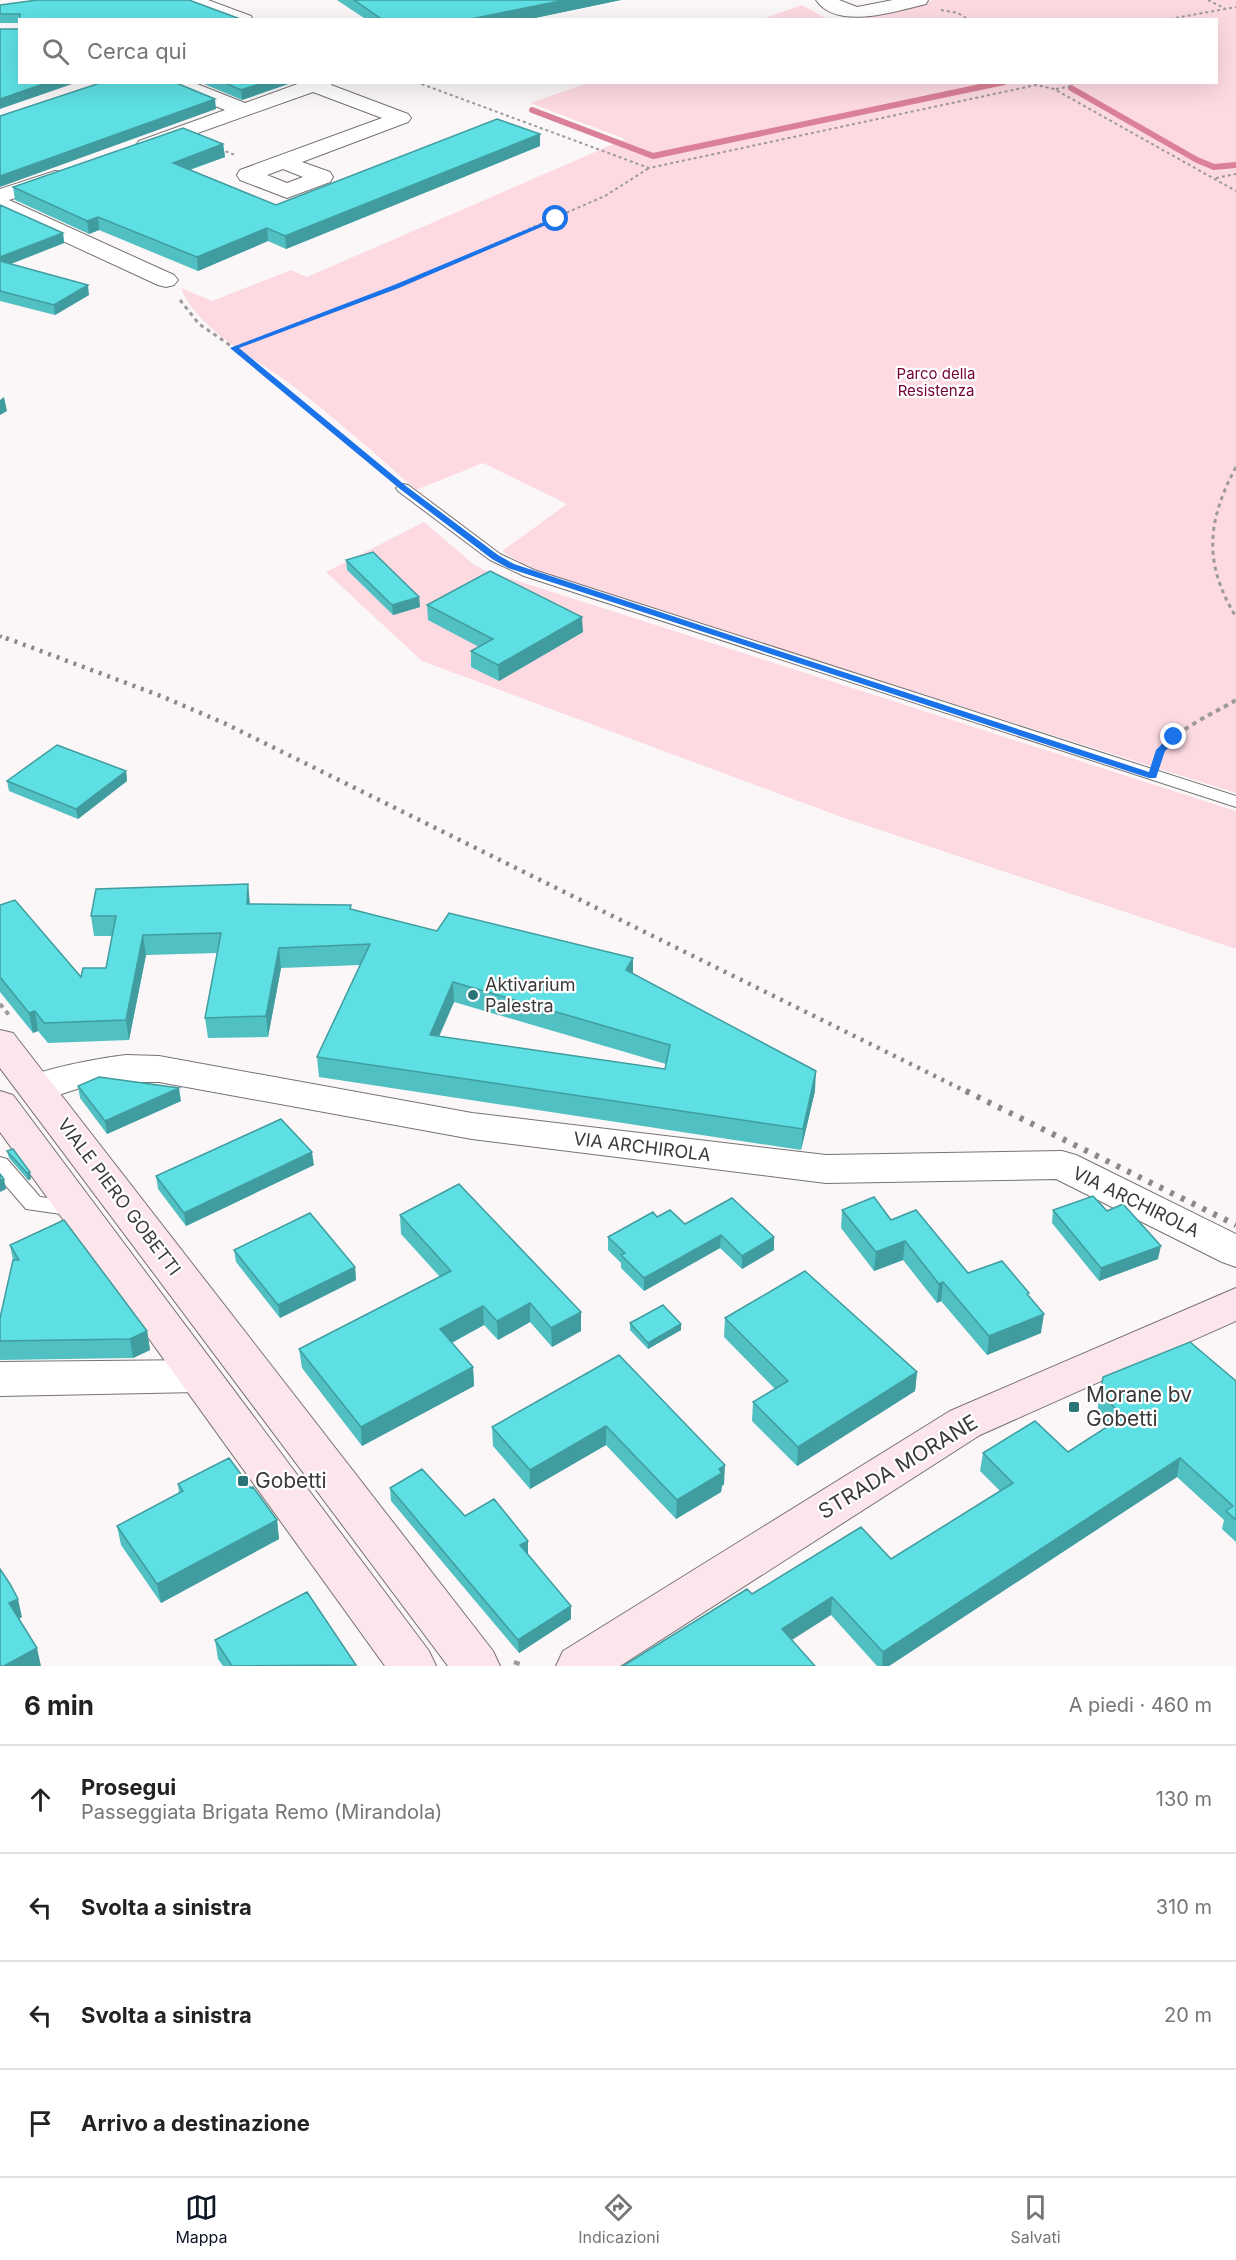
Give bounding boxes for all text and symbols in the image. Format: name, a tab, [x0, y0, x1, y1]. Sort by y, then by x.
search box	[18, 18, 1218, 84]
icon: search	[39, 35, 72, 68]
text: Cerca qui	[87, 38, 187, 64]
route start	[542, 205, 568, 231]
park label: Parco della Resistenza	[897, 364, 975, 400]
route end	[1160, 723, 1186, 749]
place label: Aktivarium Palestra	[485, 974, 576, 1016]
marker: Aktivarium Palestra	[466, 988, 480, 1002]
street label: VIALE PIERO GOBETTI	[53, 1114, 185, 1279]
street label: VIA ARCHIROLA	[572, 1128, 712, 1165]
street label: VIA ARCHIROLA	[1070, 1162, 1203, 1241]
place label: Morane bv Gobetti	[1086, 1382, 1192, 1431]
marker: Morane bv Gobetti	[1067, 1400, 1081, 1414]
street label: STRADA MORANE	[814, 1409, 982, 1524]
place label: Gobetti	[255, 1468, 327, 1493]
marker: Gobetti	[236, 1474, 250, 1488]
text: 6 min	[24, 1690, 94, 1721]
text: A piedi · 460 m	[1069, 1693, 1212, 1717]
text: Prosegui	[81, 1774, 176, 1800]
icon: ahead	[24, 1783, 57, 1816]
text: 130 m	[1156, 1787, 1212, 1811]
text: Passeggiata Brigata Remo (Mirandola)	[81, 1800, 442, 1824]
icon: left	[24, 1891, 57, 1924]
text: Svolta a sinistra	[81, 1894, 252, 1920]
text: 310 m	[1156, 1895, 1212, 1919]
icon: left	[24, 1999, 57, 2032]
text: Svolta a sinistra	[81, 2002, 252, 2028]
text: 20 m	[1164, 2003, 1212, 2027]
icon: arrive	[24, 2107, 57, 2140]
text: Arrivo a destinazione	[81, 2110, 310, 2136]
tab: Mappa	[175, 2191, 228, 2247]
tab: Indicazioni	[578, 2191, 660, 2247]
tab: Salvati	[1010, 2191, 1061, 2247]

